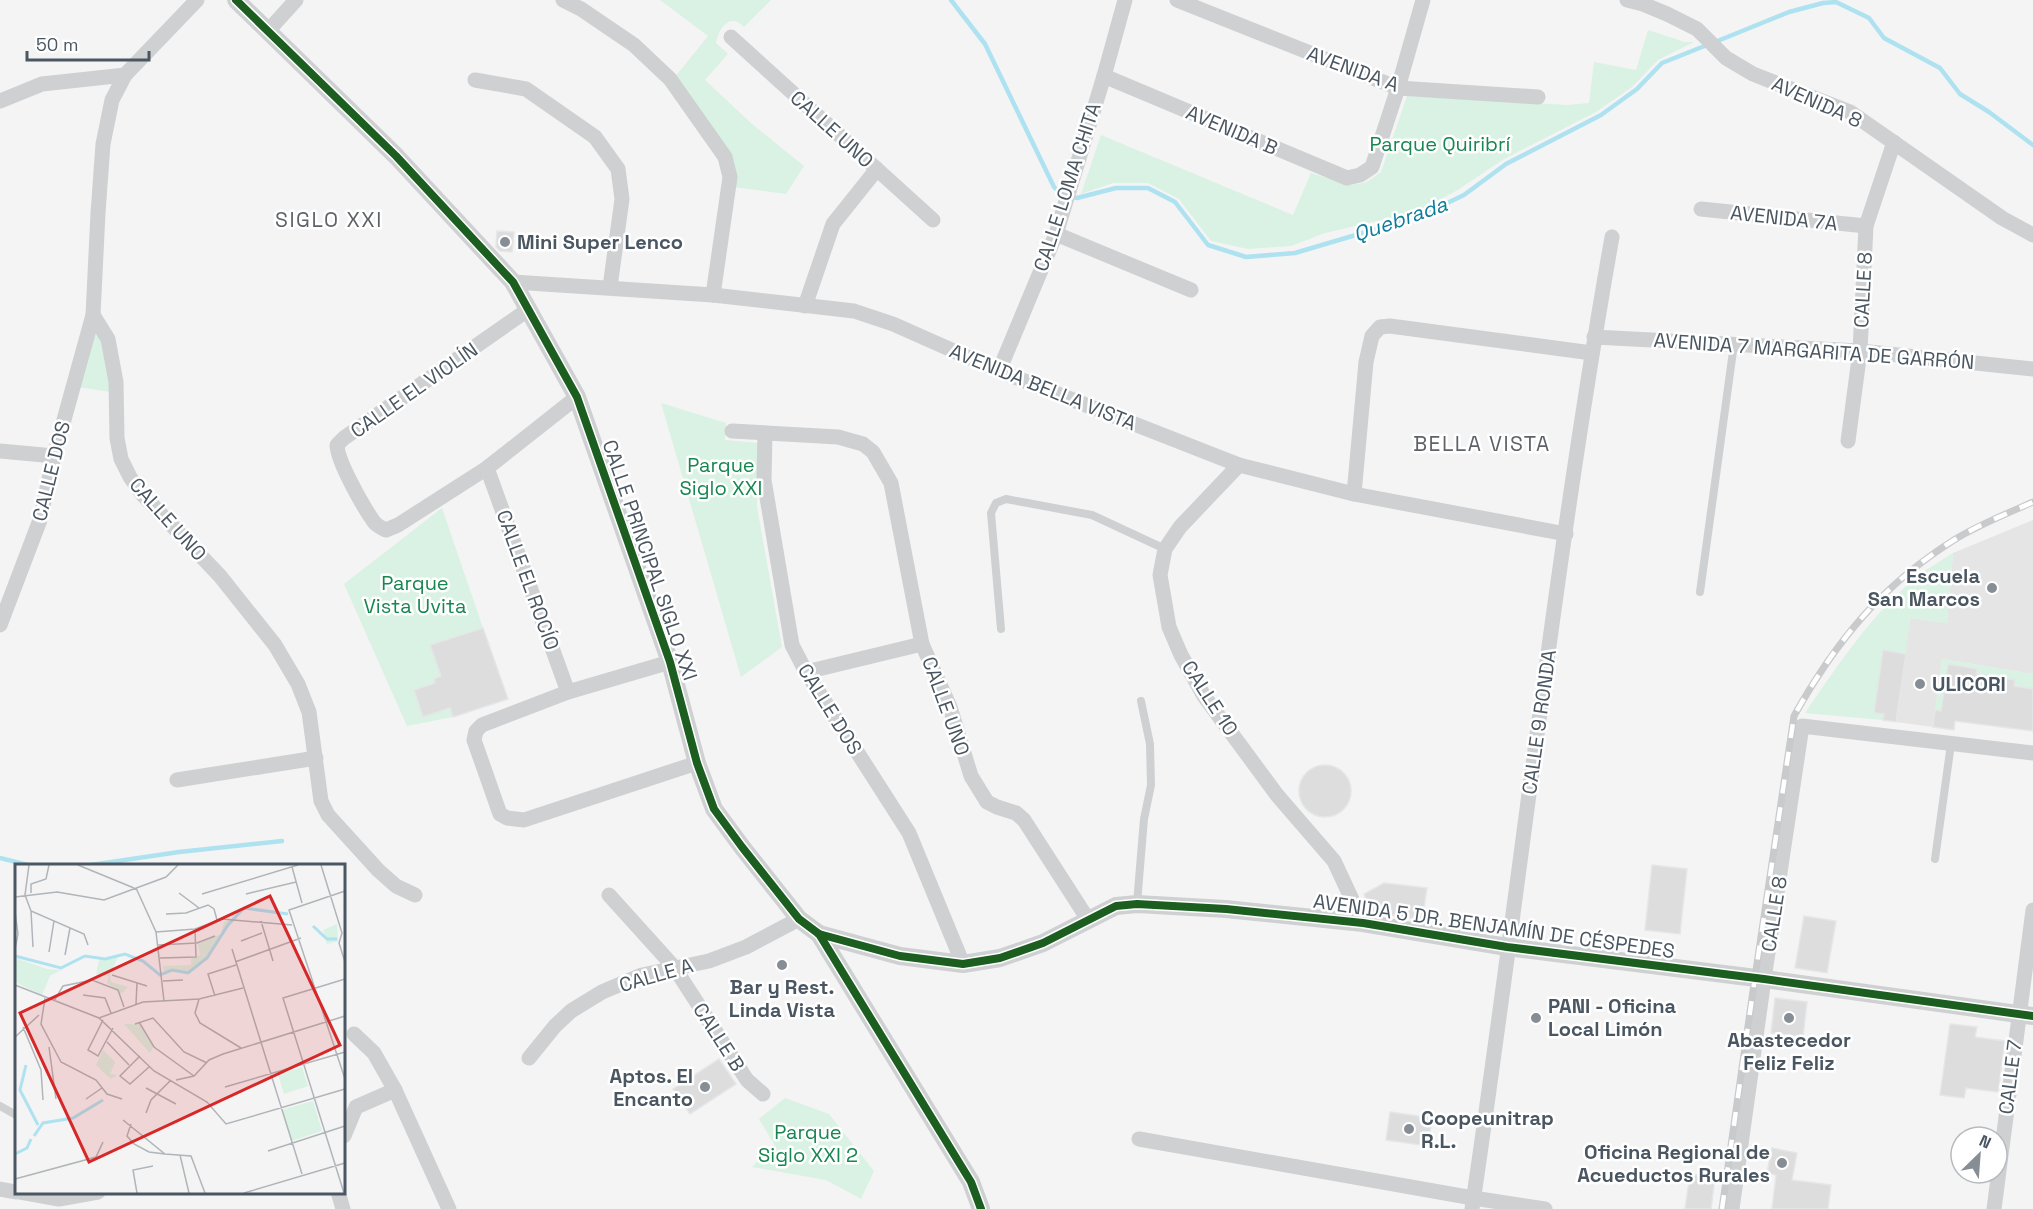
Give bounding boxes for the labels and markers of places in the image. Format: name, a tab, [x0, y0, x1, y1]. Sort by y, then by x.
place label: Mini Super Lenco	[517, 229, 683, 255]
marker: Mini Super Lenco	[498, 235, 512, 249]
place label: Escuela San Marcos	[1868, 563, 1980, 612]
marker: Escuela San Marcos	[1985, 581, 1999, 595]
place label: ULICORI	[1932, 671, 2006, 697]
marker: ULICORI	[1913, 677, 1927, 691]
marker: Bar y Rest. Linda Vista	[775, 958, 789, 972]
place label: Bar y Rest. Linda Vista	[729, 974, 836, 1023]
place label: PANI - Oficina Local Limón	[1548, 993, 1676, 1042]
marker: PANI - Oficina Local Limón	[1529, 1011, 1543, 1025]
marker: Abastecedor Feliz Feliz	[1782, 1011, 1796, 1025]
place label: Abastecedor Feliz Feliz	[1727, 1027, 1851, 1076]
place label: Aptos. El Encanto	[610, 1063, 693, 1112]
marker: Aptos. El Encanto	[698, 1080, 712, 1094]
place label: Coopeunitrap R.L.	[1421, 1105, 1554, 1154]
marker: Coopeunitrap R.L.	[1402, 1122, 1416, 1136]
place label: Oficina Regional de Acueductos Rurales	[1577, 1139, 1770, 1188]
marker: Oficina Regional de Acueductos Rurales	[1775, 1156, 1789, 1170]

